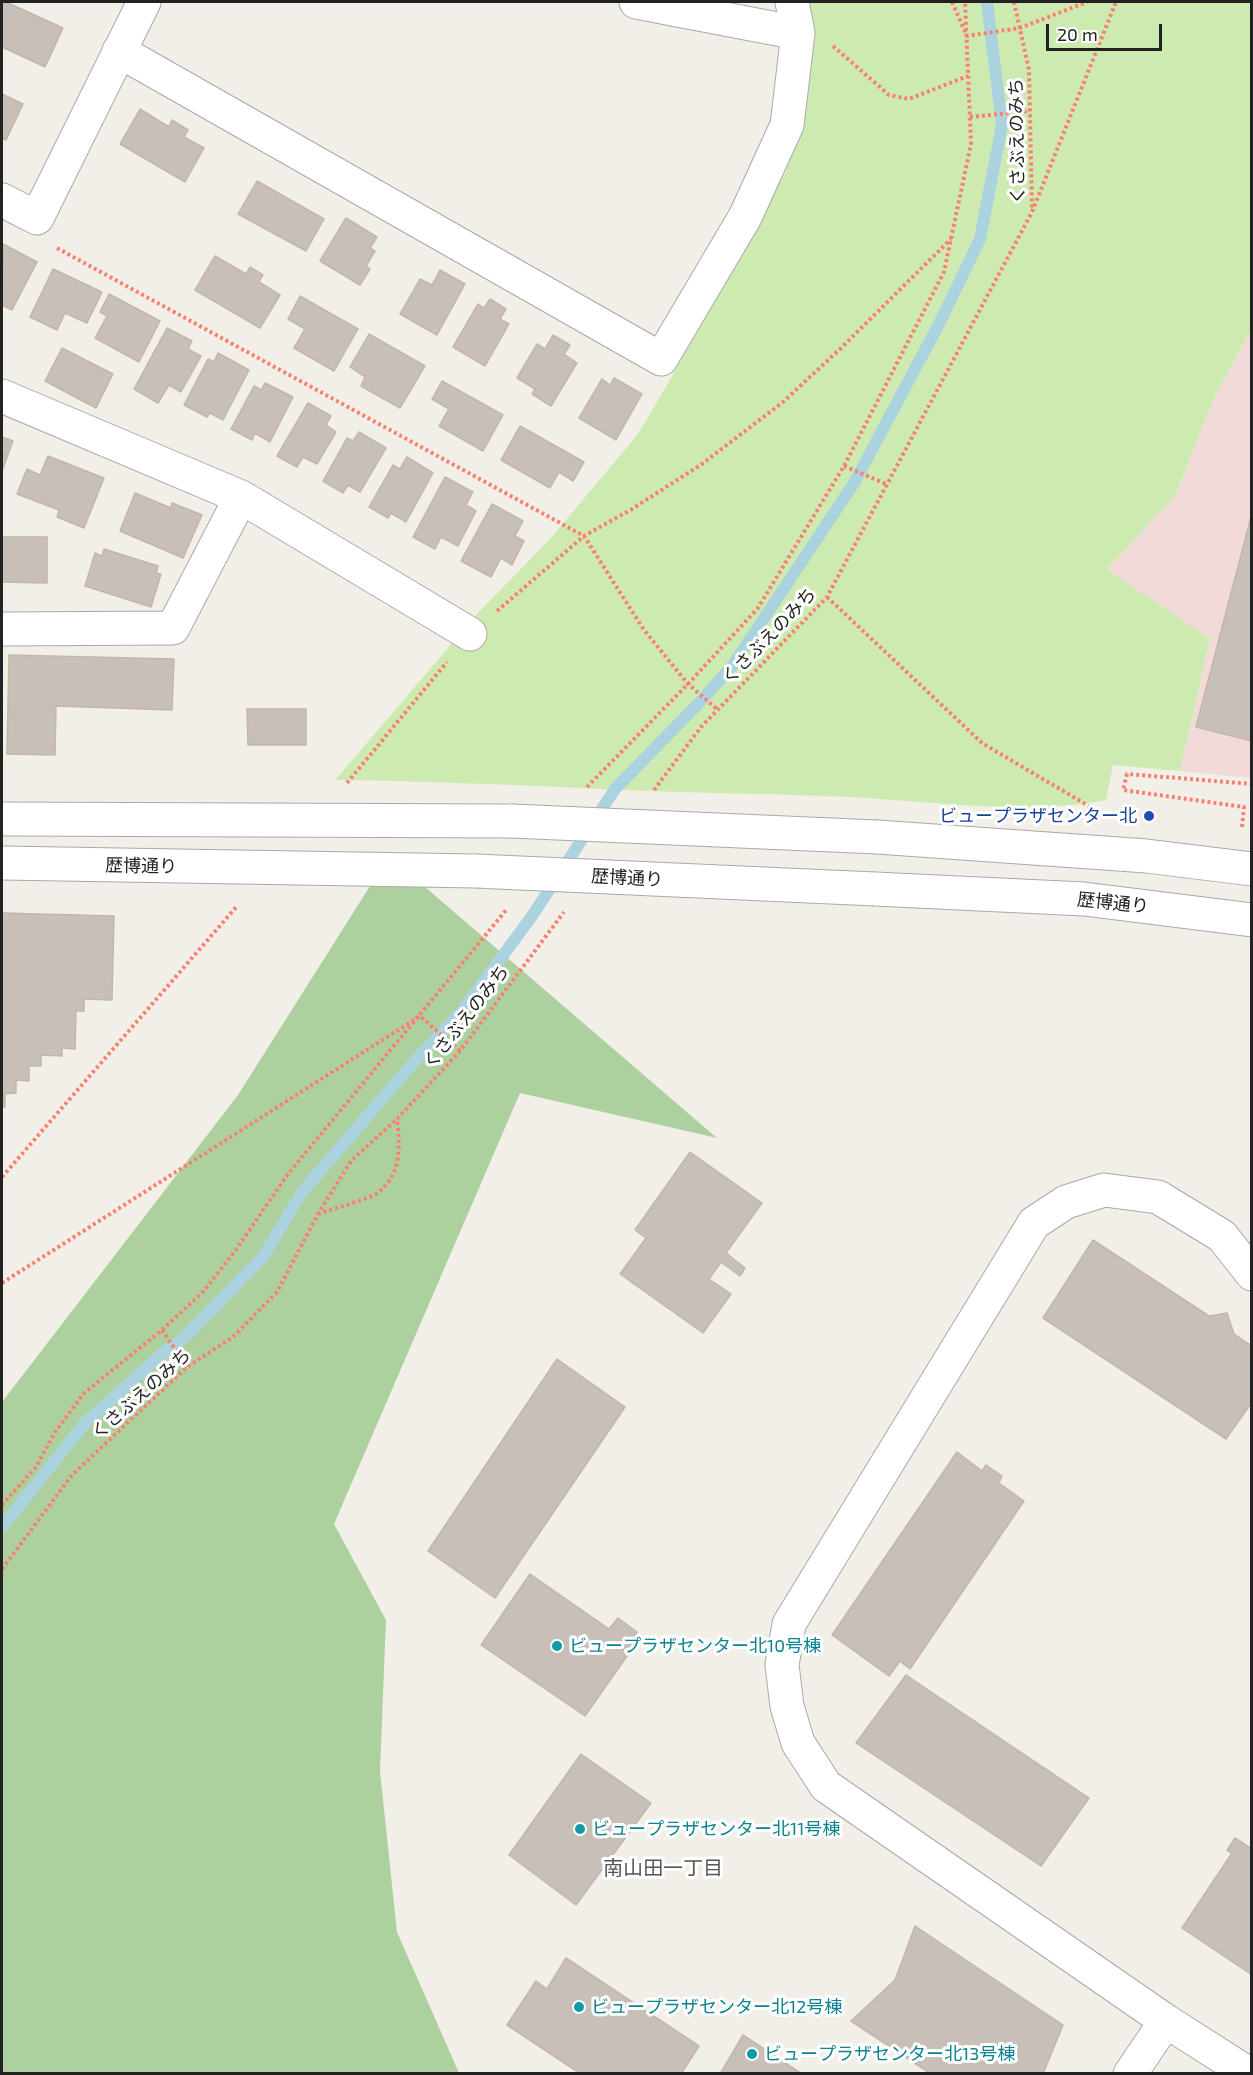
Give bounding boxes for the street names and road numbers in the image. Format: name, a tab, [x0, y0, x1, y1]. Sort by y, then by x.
street label: くさぶえのみち	[1005, 78, 1029, 204]
street label: くさぶえのみち	[717, 583, 821, 689]
street label: 歴博通り	[105, 855, 177, 877]
street label: 歴博通り	[590, 865, 664, 891]
street label: 歴博通り	[1076, 888, 1150, 918]
street label: くさぶえのみち	[419, 961, 513, 1073]
street label: くさぶえのみち	[87, 1344, 195, 1444]

